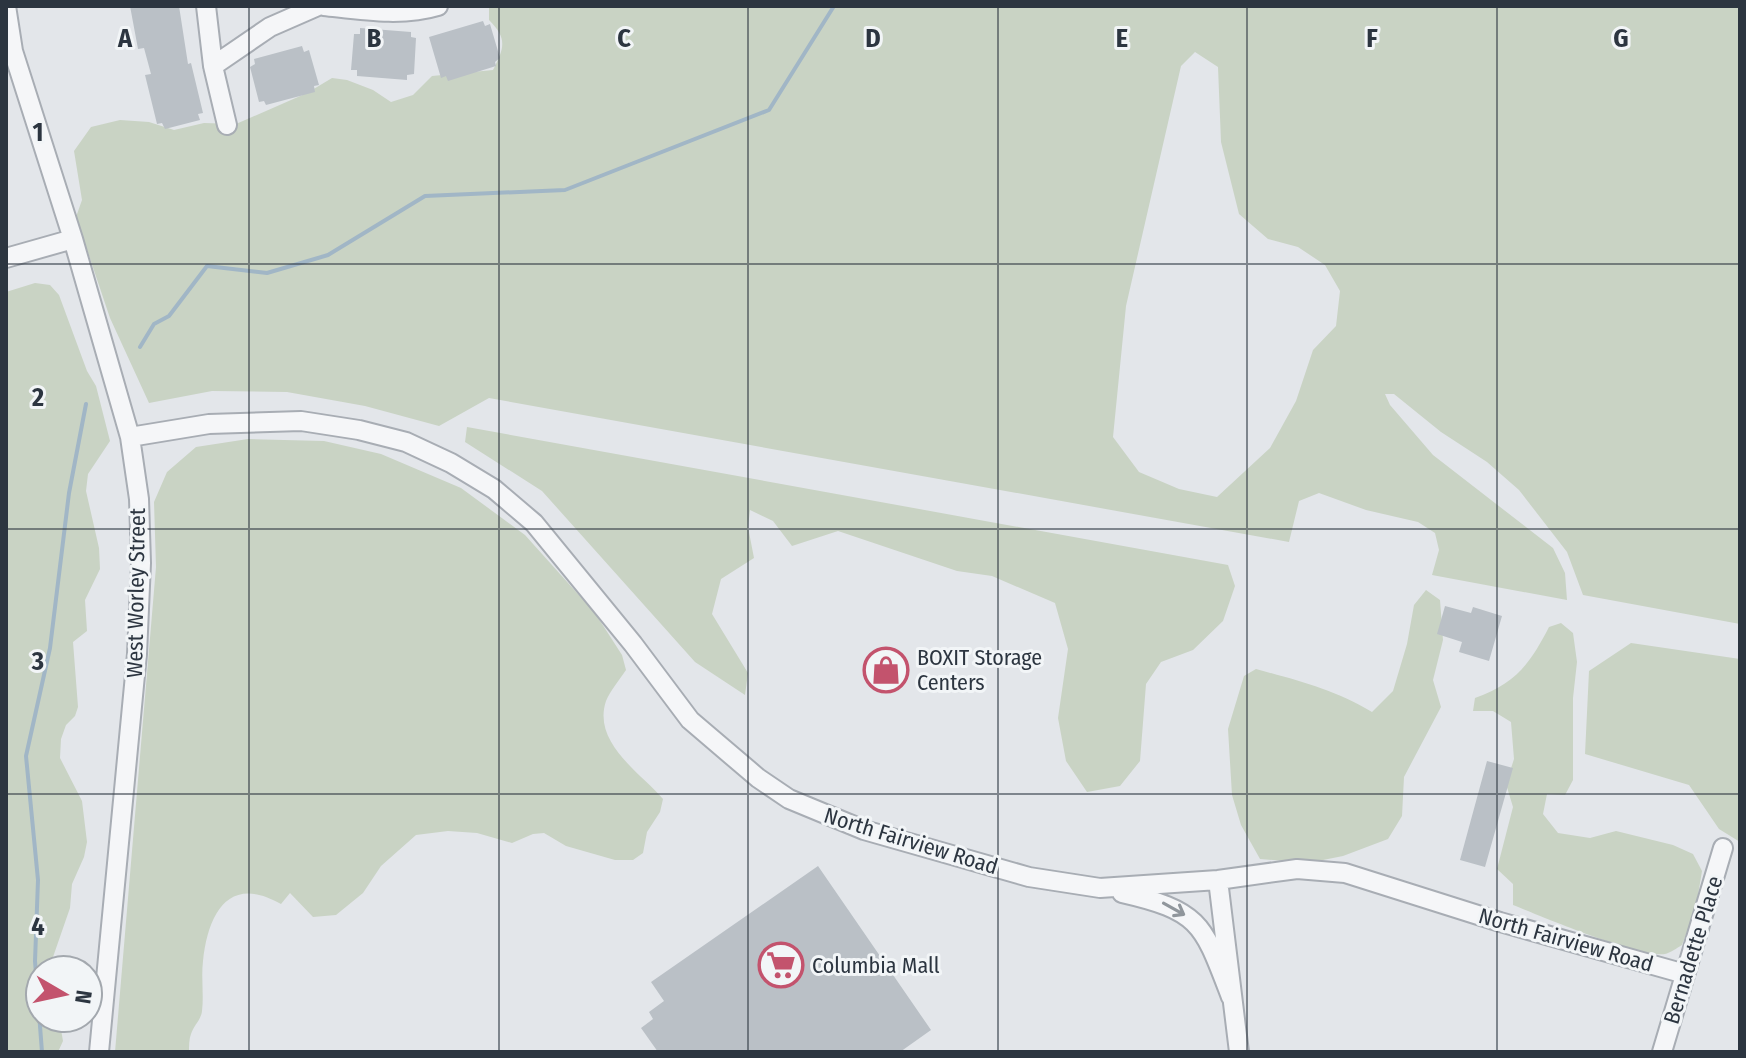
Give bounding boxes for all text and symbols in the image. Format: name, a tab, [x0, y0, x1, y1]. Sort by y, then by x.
text: A	[117, 23, 133, 54]
text: B	[367, 23, 382, 54]
text: C	[617, 23, 631, 54]
text: D	[865, 23, 881, 54]
text: E	[1116, 23, 1128, 54]
text: F	[1366, 23, 1378, 54]
text: G	[1613, 23, 1629, 54]
text: 1	[33, 117, 44, 148]
text: 2	[31, 382, 44, 413]
street label: West Worley Street	[121, 507, 151, 678]
place label: BOXIT Storage Centers	[917, 644, 1042, 696]
text: 3	[31, 646, 44, 677]
shop icon: BOXIT Storage Centers	[862, 646, 910, 694]
street label: North Fairview Road	[821, 802, 1001, 880]
street label: Bernadette Place	[1658, 873, 1728, 1027]
one-way arrow	[1162, 901, 1185, 917]
street label: North Fairview Road	[1476, 902, 1656, 978]
text: 4	[31, 911, 45, 942]
supermarket icon: Columbia Mall	[757, 941, 805, 989]
place label: Columbia Mall	[812, 952, 940, 979]
north arrow	[24, 954, 104, 1034]
text: N	[69, 988, 98, 1006]

